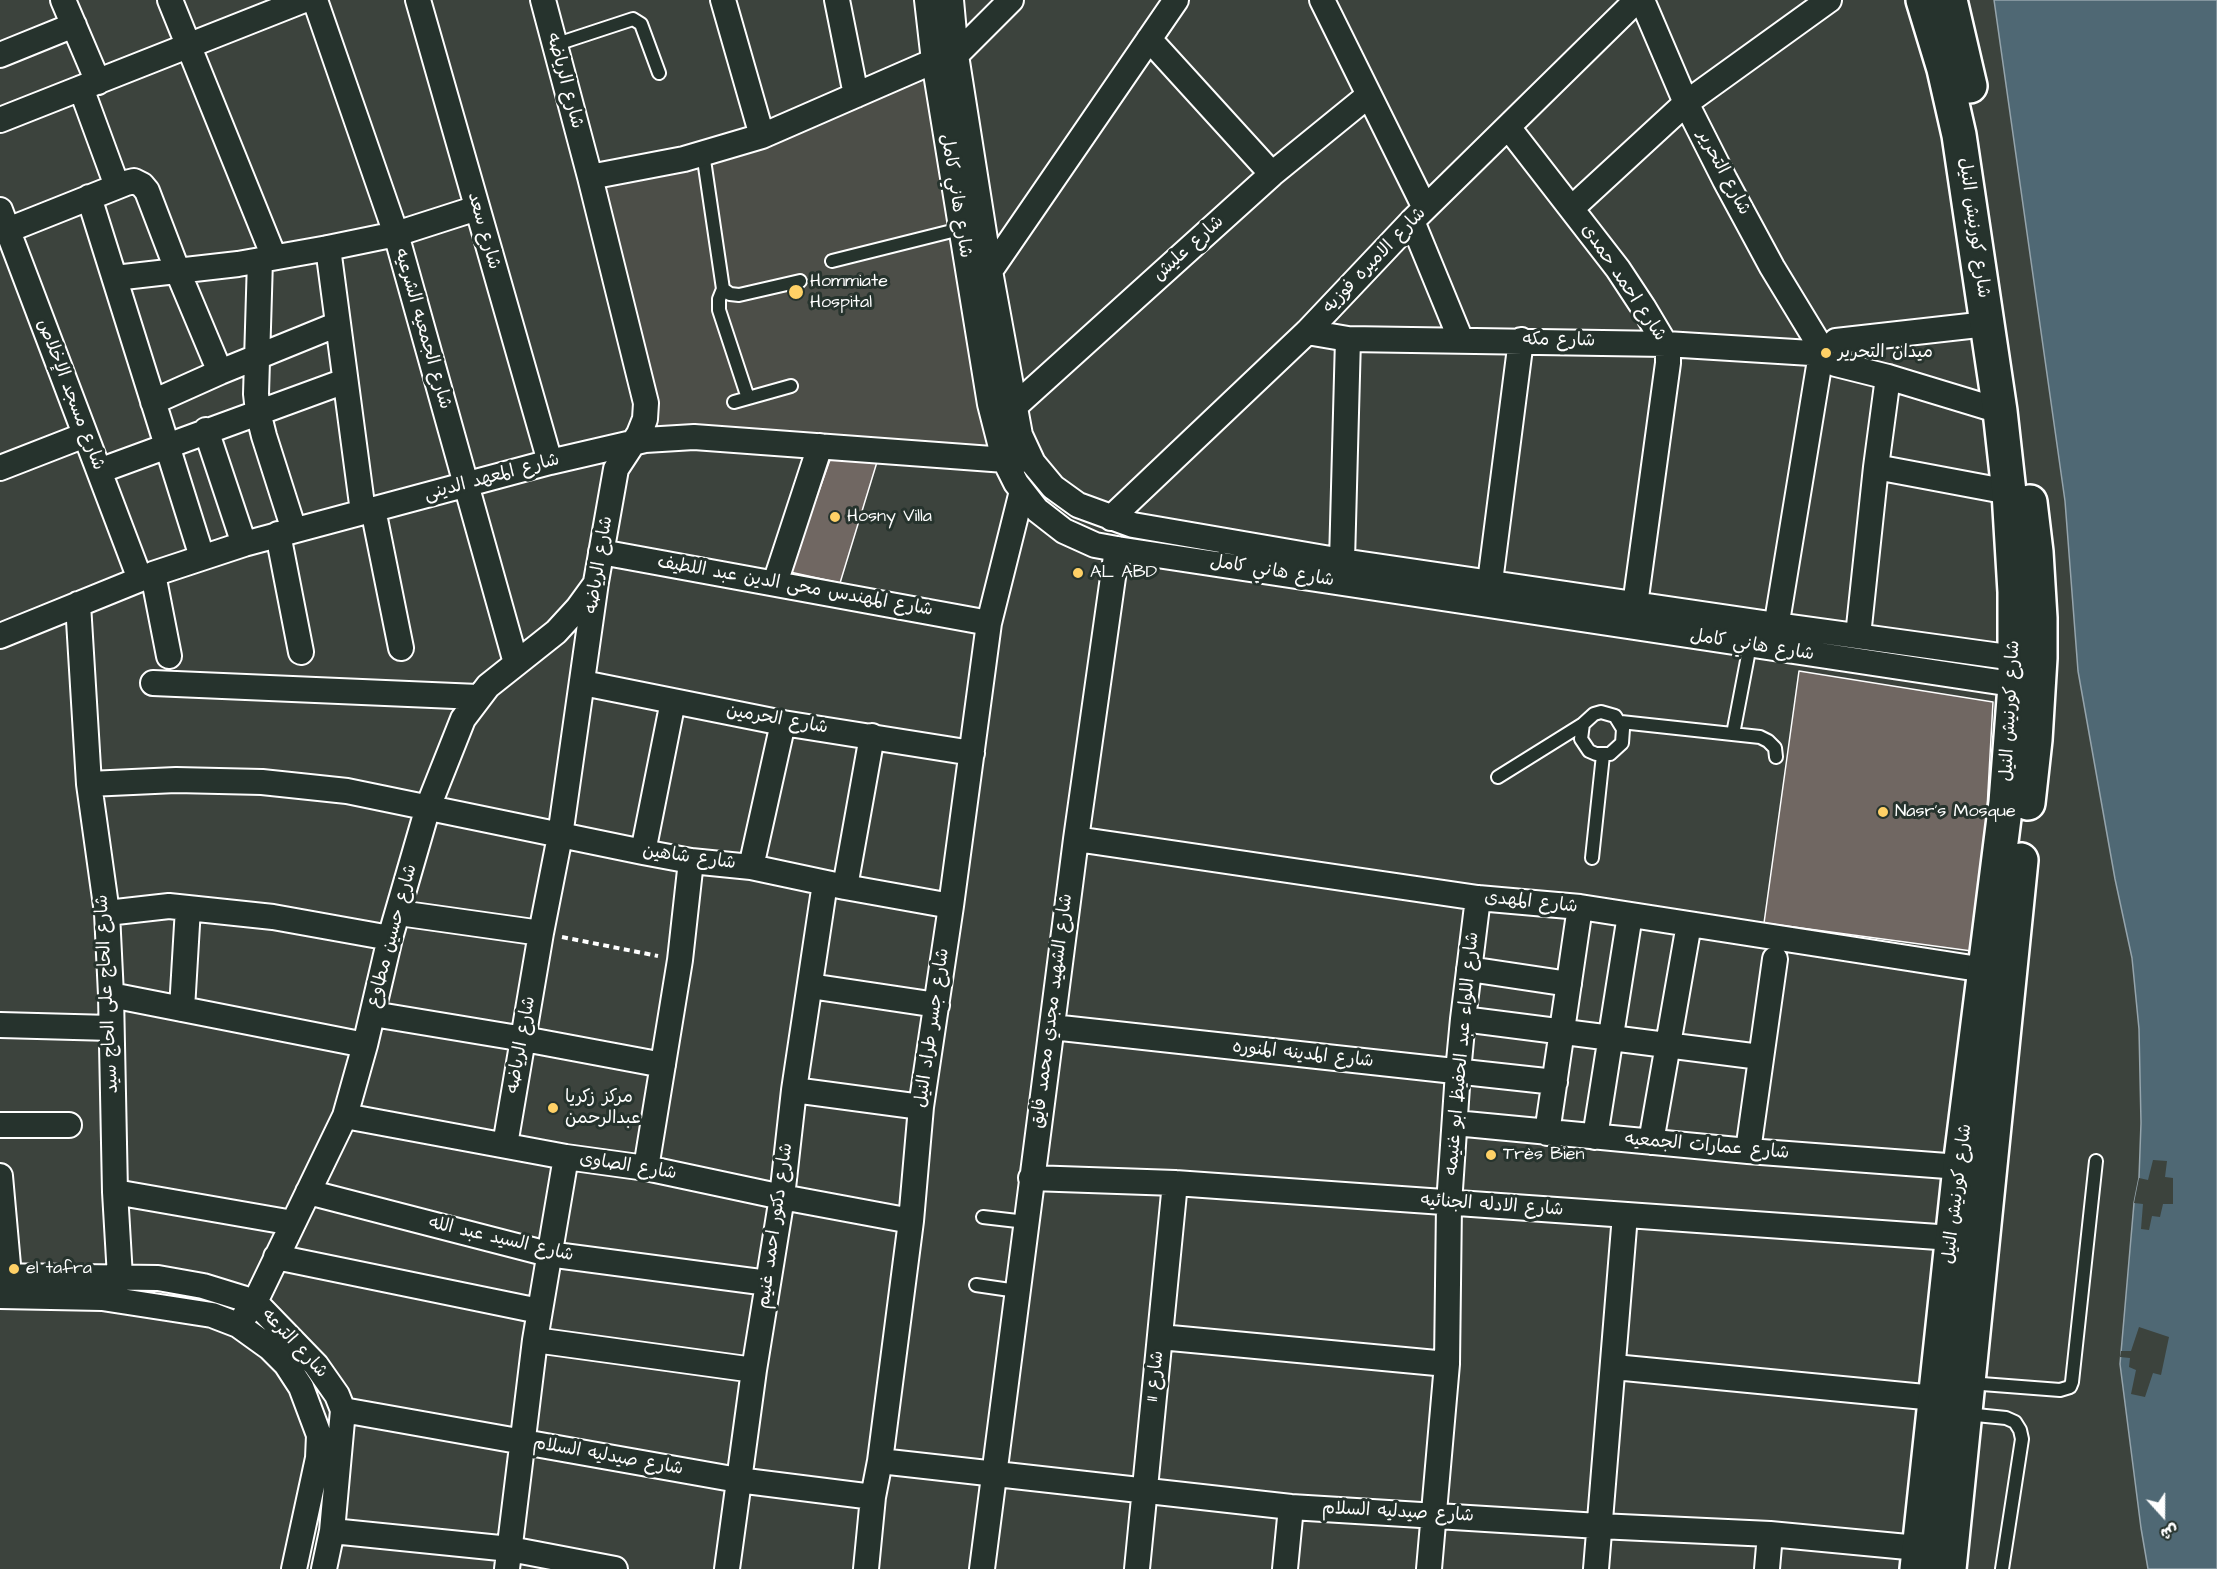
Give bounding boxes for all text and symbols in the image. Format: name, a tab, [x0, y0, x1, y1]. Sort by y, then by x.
street label: شارع الرياضه	[541, 31, 587, 131]
street label: شارع التحرير	[1692, 127, 1754, 219]
street label: شارع هاني كامل	[935, 132, 975, 260]
street label: شارع كورنيش النيل	[1952, 157, 1994, 299]
street label: شارع سعد	[462, 190, 504, 272]
street label: شارع الاميره فوزيه	[1319, 203, 1431, 319]
street label: شارع عليش	[1149, 212, 1229, 286]
street label: شارع احمد حمدى	[1576, 220, 1670, 346]
street label: شارع الجمعيه الشرعيه	[389, 246, 455, 412]
place label: Hommiate Hospital	[810, 271, 888, 314]
marker: Hommiate Hospital	[787, 283, 805, 301]
street label: شارع مسجد الإخلاص	[31, 317, 109, 473]
street label: شارع مكه	[1522, 330, 1596, 352]
place label: ميدان التحرير	[1838, 342, 1933, 364]
marker: ميدان التحرير	[1819, 346, 1833, 360]
street label: شارع المعهد الدينى	[422, 450, 562, 506]
place label: Hosny Villa	[847, 506, 932, 528]
marker: Hosny Villa	[828, 510, 842, 524]
street label: شارع الرياضه	[582, 515, 618, 615]
street label: شارع المهندس محى الدين عبد اللطيف	[655, 552, 935, 622]
street label: شارع هاني كامل	[1208, 552, 1336, 592]
place label: AL ABD	[1090, 562, 1157, 584]
marker: AL ABD	[1071, 566, 1085, 580]
street label: شارع هاني كامل	[1688, 626, 1816, 666]
street label: شارع كورنيش النيل	[1997, 640, 2025, 782]
street label: شارع الحرمين	[725, 700, 829, 740]
place label: Nasr's Mosque	[1895, 801, 2016, 823]
marker: Nasr's Mosque	[1876, 805, 1890, 819]
street label: شارع شاهين	[641, 841, 737, 875]
street label: شارع حسين مطاوع	[363, 862, 423, 1010]
street label: شارع المهدى	[1483, 887, 1579, 919]
street label: شارع الشهيد مجدي محمد فايق	[1028, 892, 1078, 1130]
street label: شارع الحاج على الحاج سيد	[92, 894, 124, 1094]
street label: شارع اللواء عبد الحفيظ ابو غنيمه	[1442, 931, 1484, 1177]
street label: شارع جسر طراد النيل	[911, 947, 955, 1109]
street label: شارع الرياضه	[503, 995, 541, 1095]
street label: شارع المدينه المنوره	[1231, 1037, 1375, 1073]
place label: مركز زكريا عبدالرحمن	[565, 1087, 641, 1130]
marker: مركز زكريا عبدالرحمن	[546, 1101, 560, 1115]
street label: شارع كورنيش النيل	[1939, 1123, 1977, 1265]
street label: شارع عمارات الجمعيه	[1624, 1129, 1790, 1165]
street label: شارع دكتور احمد غنيم	[754, 1142, 798, 1310]
place label: Très Bien	[1503, 1144, 1584, 1166]
marker: Très Bien	[1484, 1148, 1498, 1162]
street label: شارع الصاوى	[578, 1149, 678, 1185]
street label: شارع الادله الجنائيه	[1420, 1190, 1564, 1222]
street label: شارع السيد عبد الله	[426, 1213, 576, 1267]
place label: el tafra	[26, 1258, 92, 1280]
marker: el tafra	[7, 1262, 21, 1276]
street label: شارع الترعه	[256, 1305, 332, 1383]
street label: شارع 11	[1143, 1350, 1169, 1402]
street label: شارع صيدليه السلام	[531, 1433, 685, 1481]
north arrow	[2133, 1485, 2193, 1545]
street label: شارع صيدليه السلام	[1321, 1498, 1475, 1528]
text: ش	[2157, 1518, 2182, 1545]

